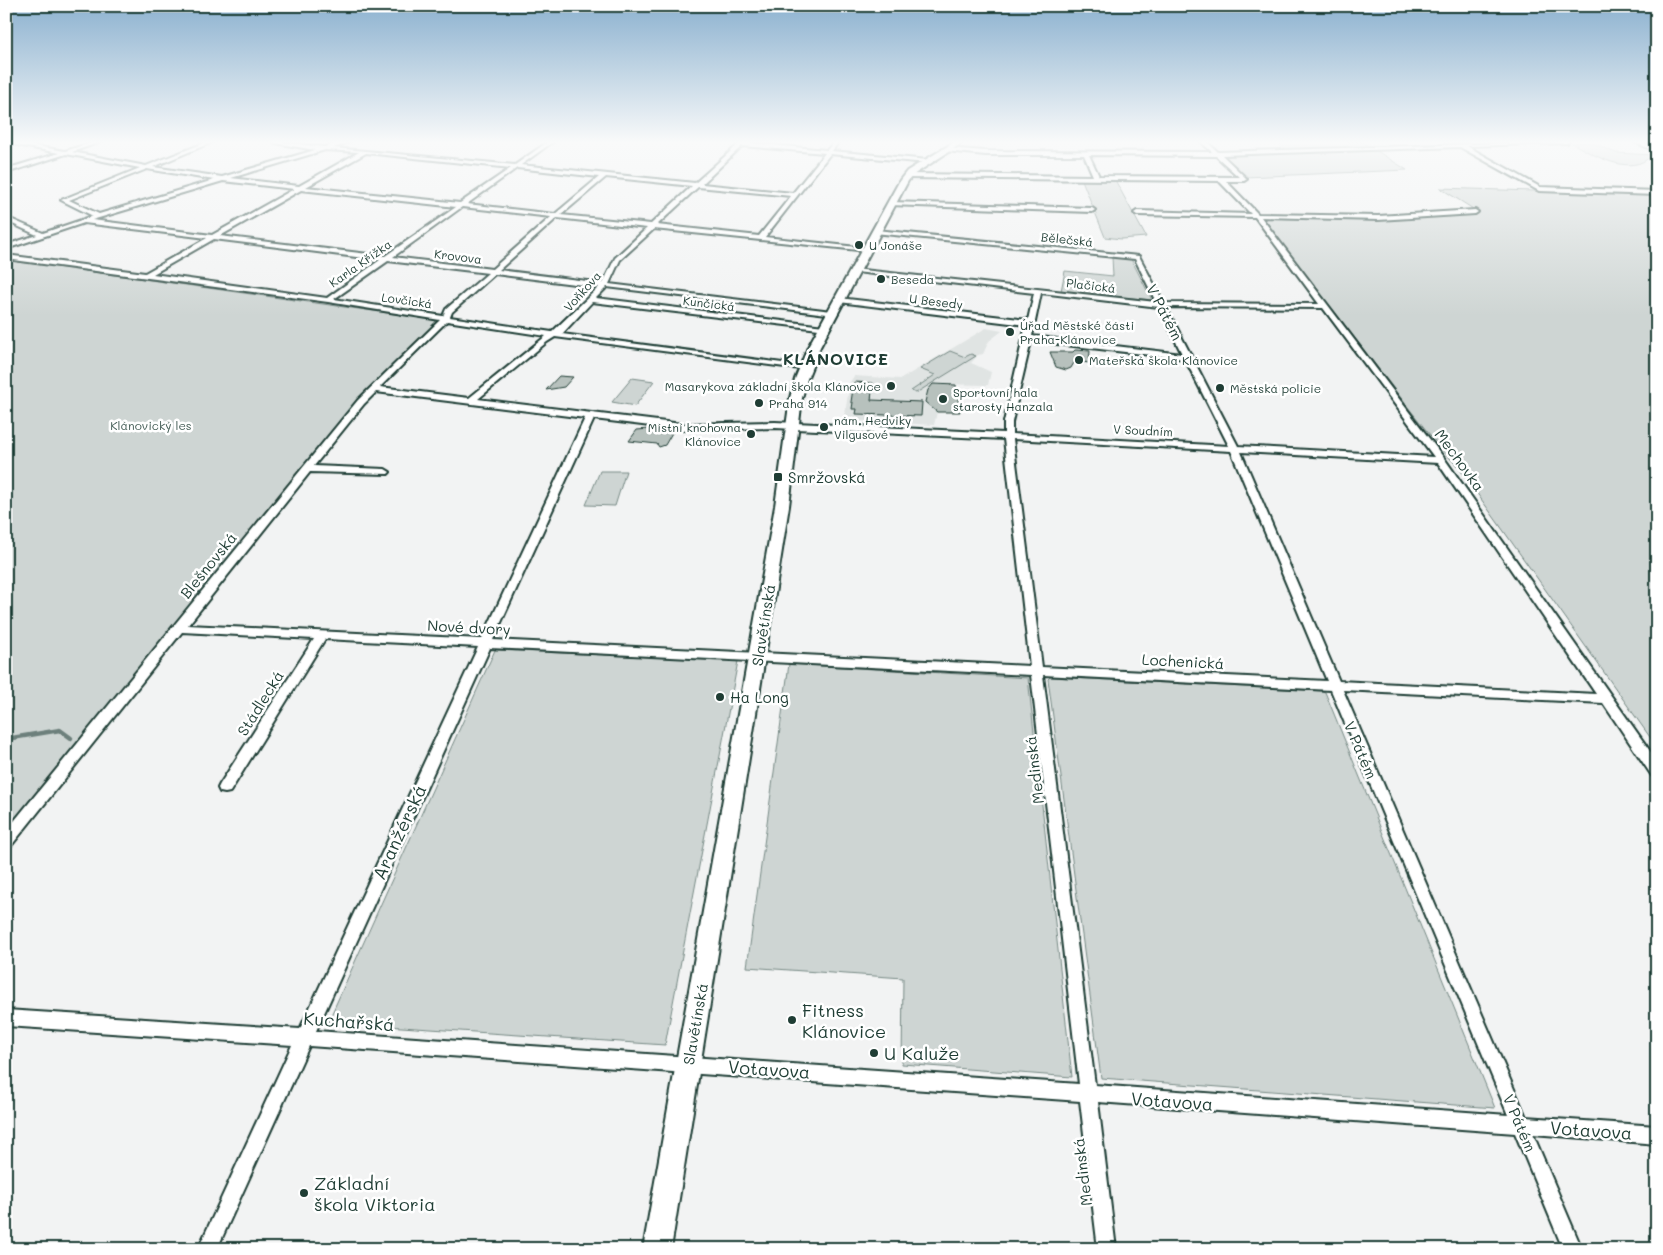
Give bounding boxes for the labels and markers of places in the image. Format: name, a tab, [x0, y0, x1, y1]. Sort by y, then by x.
place label: U Jonáše	[869, 237, 922, 253]
marker: U Jonáše	[853, 239, 865, 251]
place label: Beseda	[891, 271, 934, 287]
marker: Beseda	[875, 273, 887, 285]
place label: Úřad Městské části Praha-Klánovice	[1020, 317, 1134, 347]
marker: Úřad Městské části Praha-Klánovice	[1004, 326, 1016, 338]
place label: Mateřská škola Klánovice	[1089, 352, 1238, 368]
marker: Mateřská škola Klánovice	[1073, 354, 1085, 366]
place label: Masarykova základní škola Klánovice	[665, 378, 881, 394]
marker: Masarykova základní škola Klánovice	[885, 380, 897, 392]
place label: Městská policie	[1230, 380, 1321, 396]
marker: Městská policie	[1214, 382, 1226, 394]
place label: Sportovní hala starosty Hanzala	[953, 384, 1053, 414]
marker: Sportovní hala starosty Hanzala	[937, 393, 949, 405]
place label: Praha 914	[769, 395, 827, 411]
marker: Praha 914	[753, 397, 765, 409]
place label: nám. Hedviky Vilgusové	[834, 412, 911, 442]
place label: Místní knohovna Klánovice	[648, 419, 741, 449]
marker: nám. Hedviky Vilgusové	[818, 421, 830, 433]
marker: Místní knohovna Klánovice	[745, 428, 757, 440]
place label: Smržovská	[788, 467, 866, 487]
marker: Smržovská	[772, 471, 784, 483]
place label: Ha Long	[730, 687, 789, 707]
marker: Ha Long	[714, 691, 726, 703]
place label: Fitness Klánovice	[802, 998, 886, 1043]
marker: Fitness Klánovice	[786, 1014, 798, 1026]
place label: U Kaluže	[884, 1041, 959, 1065]
marker: U Kaluže	[868, 1047, 880, 1059]
place label: Základní škola Viktoria	[314, 1171, 435, 1216]
marker: Základní škola Viktoria	[298, 1187, 310, 1199]

